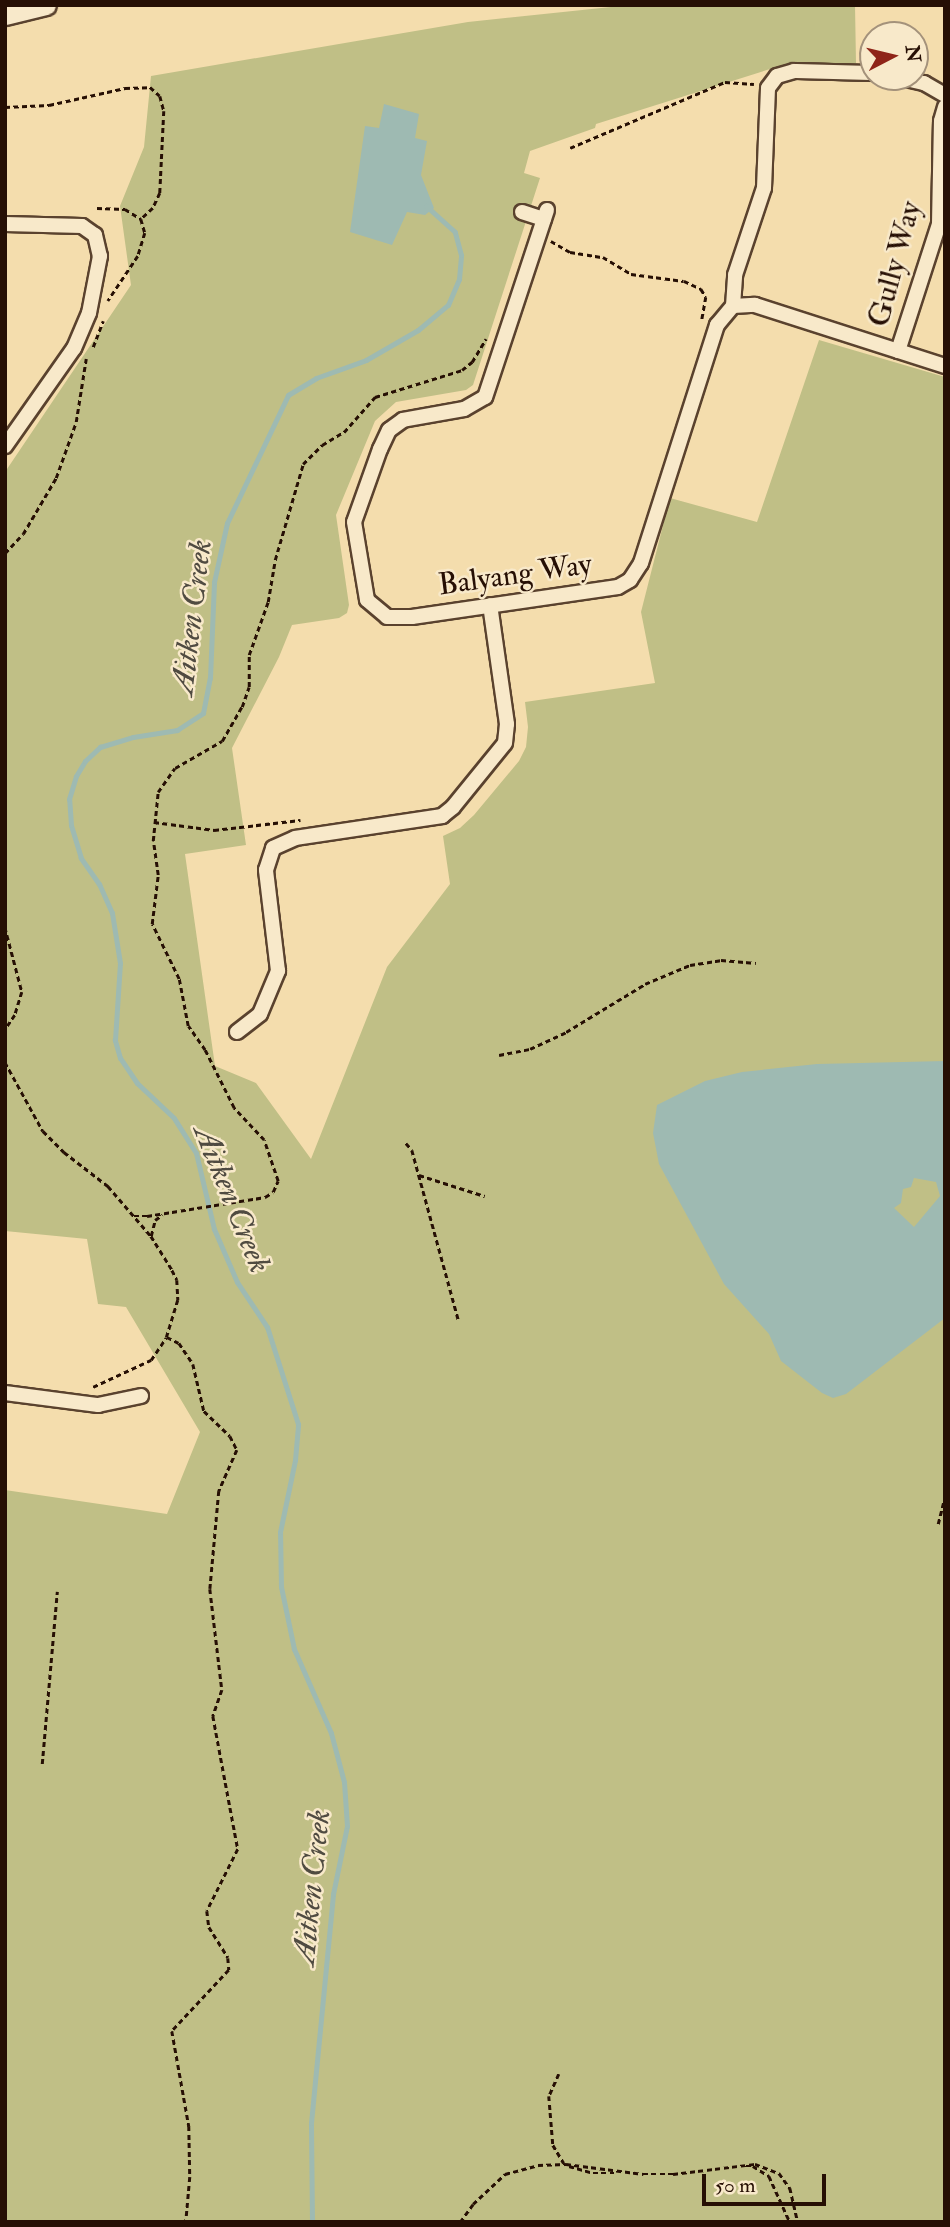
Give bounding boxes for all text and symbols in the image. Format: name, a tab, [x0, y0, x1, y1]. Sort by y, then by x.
north arrow	[859, 21, 929, 91]
text: N	[900, 44, 926, 64]
street label: Gully Way	[861, 197, 929, 331]
water label: Aitken Creek	[163, 537, 221, 697]
street label: Balyang Way	[436, 546, 594, 604]
water label: Aitken Creek	[185, 1120, 279, 1278]
water label: Aitken Creek	[285, 1807, 339, 1967]
scale bar	[705, 2160, 829, 2204]
text: 50 m	[715, 2172, 756, 2199]

